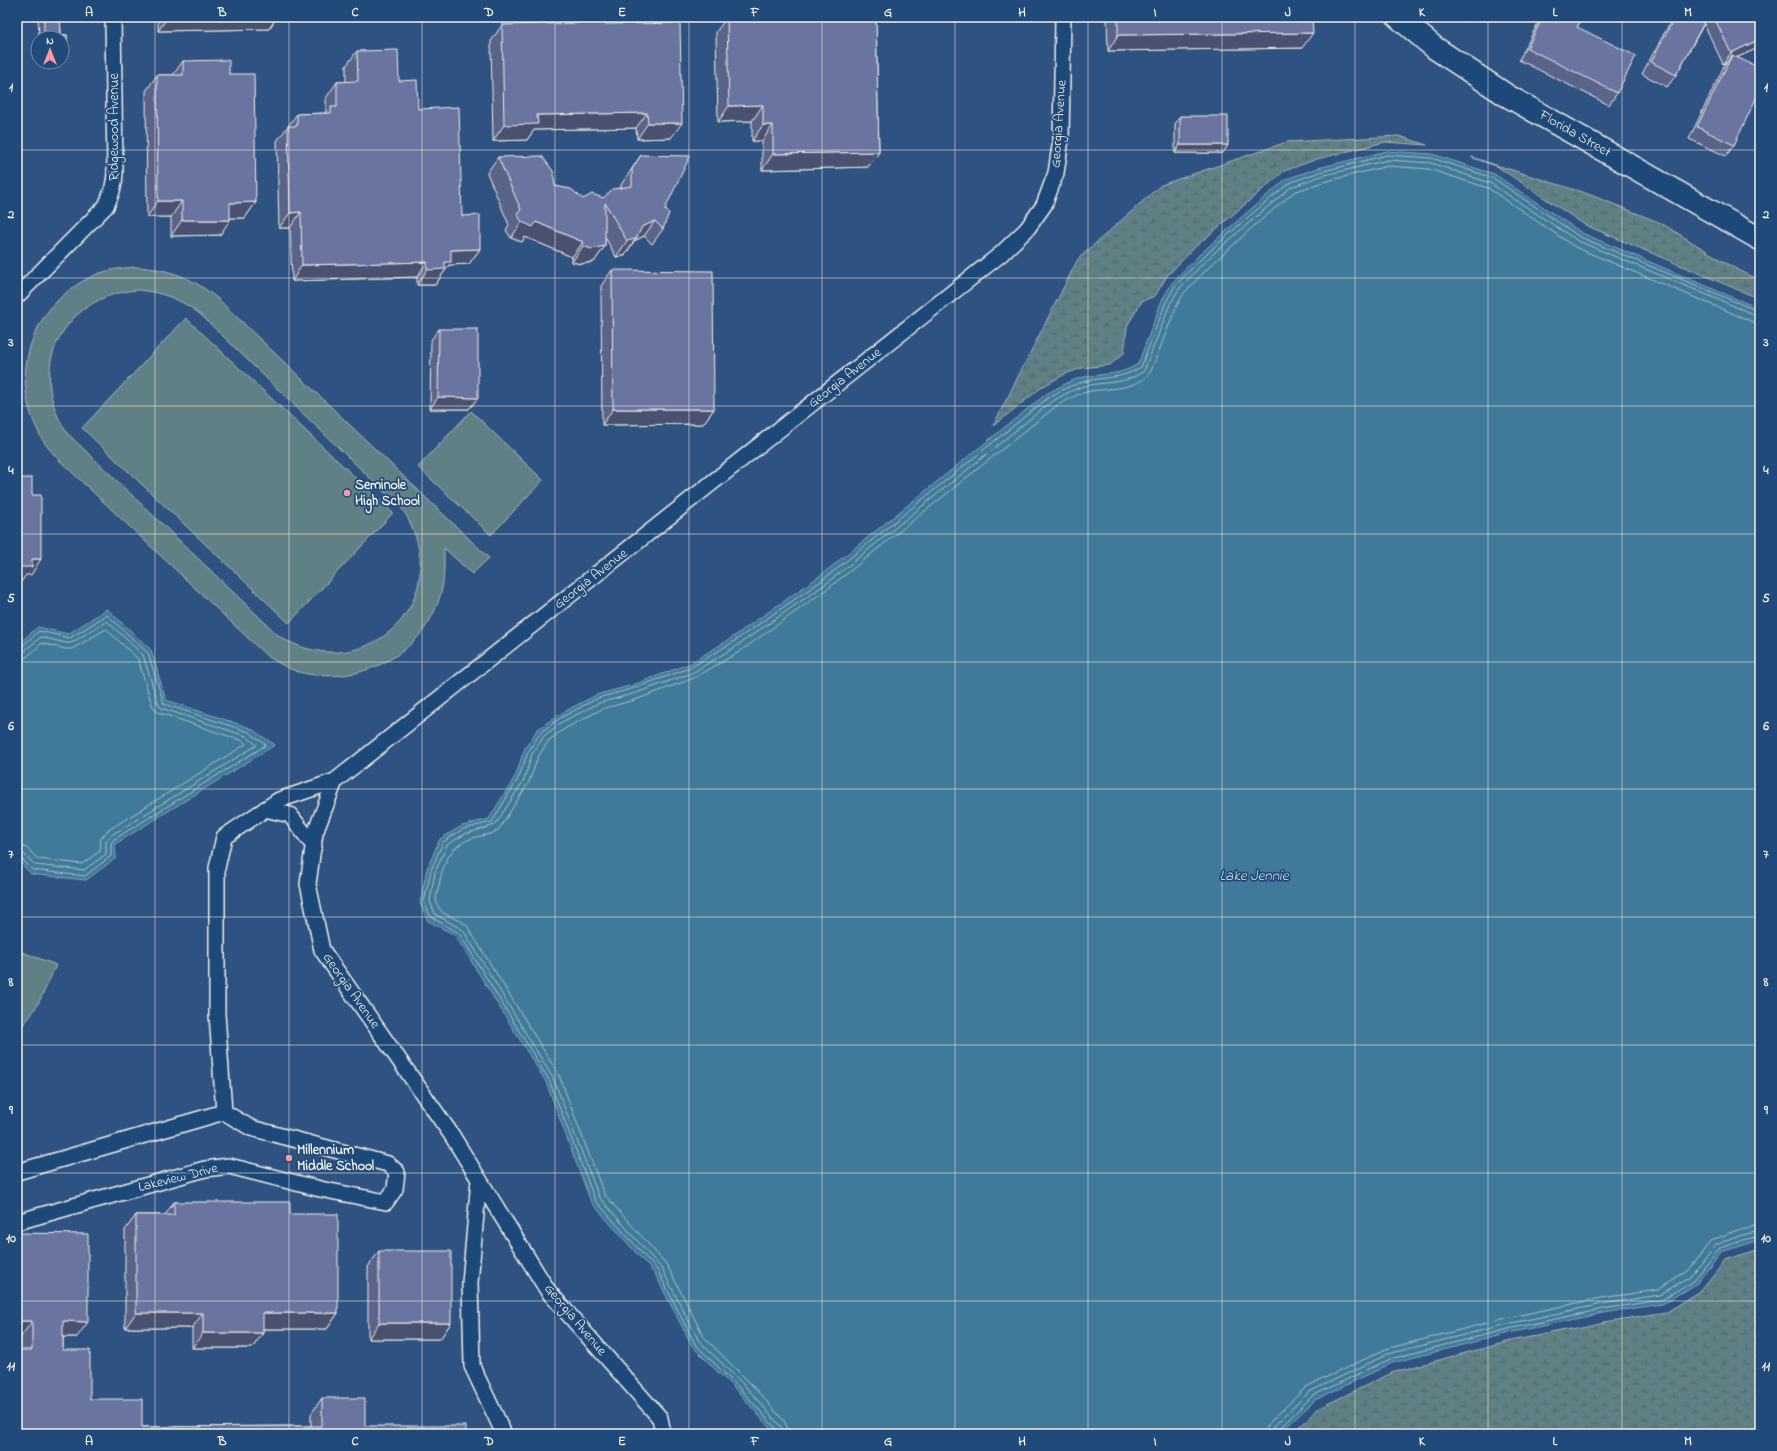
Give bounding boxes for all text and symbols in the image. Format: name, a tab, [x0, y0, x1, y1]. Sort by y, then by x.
text: A	[85, 3, 93, 22]
text: B	[217, 3, 227, 22]
text: C	[351, 3, 359, 22]
text: D	[483, 3, 494, 22]
text: E	[618, 3, 626, 22]
text: F	[750, 3, 760, 22]
text: G	[884, 3, 892, 22]
text: H	[1018, 3, 1026, 22]
text: I	[1153, 3, 1157, 22]
text: J	[1285, 3, 1291, 22]
text: K	[1419, 3, 1426, 22]
text: L	[1553, 3, 1559, 22]
text: M	[1684, 3, 1692, 22]
north arrow	[30, 30, 70, 70]
text: N	[46, 33, 54, 49]
street label: Ridgewood Avenue	[104, 73, 126, 181]
text: 1	[9, 78, 14, 97]
street label: Georgia Avenue	[1045, 78, 1074, 169]
text: 1	[1764, 78, 1769, 97]
street label: Florida Street	[1534, 104, 1615, 163]
text: 2	[7, 205, 15, 224]
text: 2	[1762, 205, 1770, 224]
text: 3	[7, 333, 14, 352]
text: 3	[1762, 333, 1769, 352]
street label: Georgia Avenue	[804, 342, 887, 414]
text: 4	[7, 461, 14, 480]
text: 4	[1762, 461, 1769, 480]
place label: Seminole High School	[355, 475, 421, 514]
marker: Seminole High School	[342, 488, 352, 498]
street label: Georgia Avenue	[550, 543, 633, 615]
text: 5	[7, 589, 15, 608]
text: 5	[1762, 589, 1770, 608]
text: 6	[7, 717, 14, 736]
text: 6	[1762, 717, 1769, 736]
text: 7	[8, 845, 14, 864]
text: 7	[1763, 845, 1769, 864]
water label: Lake Jennie	[1220, 865, 1290, 887]
street label: Georgia Avenue	[316, 949, 385, 1034]
text: 8	[8, 973, 14, 992]
text: 8	[1763, 973, 1769, 992]
text: 9	[8, 1101, 14, 1120]
text: 9	[1763, 1101, 1769, 1120]
place label: Millennium Middle School	[297, 1140, 375, 1177]
marker: Millennium Middle School	[284, 1153, 294, 1163]
street label: Lakeview Drive	[136, 1158, 221, 1198]
text: 10	[6, 1229, 16, 1248]
text: 10	[1761, 1229, 1771, 1248]
street label: Georgia Avenue	[538, 1279, 612, 1362]
text: 11	[7, 1357, 16, 1376]
text: 11	[1762, 1357, 1771, 1376]
text: A	[85, 1432, 93, 1451]
text: B	[217, 1432, 227, 1451]
text: C	[351, 1432, 359, 1451]
text: D	[483, 1432, 494, 1451]
text: E	[618, 1432, 626, 1451]
text: F	[750, 1432, 760, 1451]
text: G	[884, 1432, 892, 1451]
text: H	[1018, 1432, 1026, 1451]
text: I	[1153, 1432, 1157, 1451]
text: J	[1285, 1432, 1291, 1451]
text: K	[1419, 1432, 1426, 1451]
text: L	[1553, 1432, 1559, 1451]
text: M	[1684, 1432, 1692, 1451]

